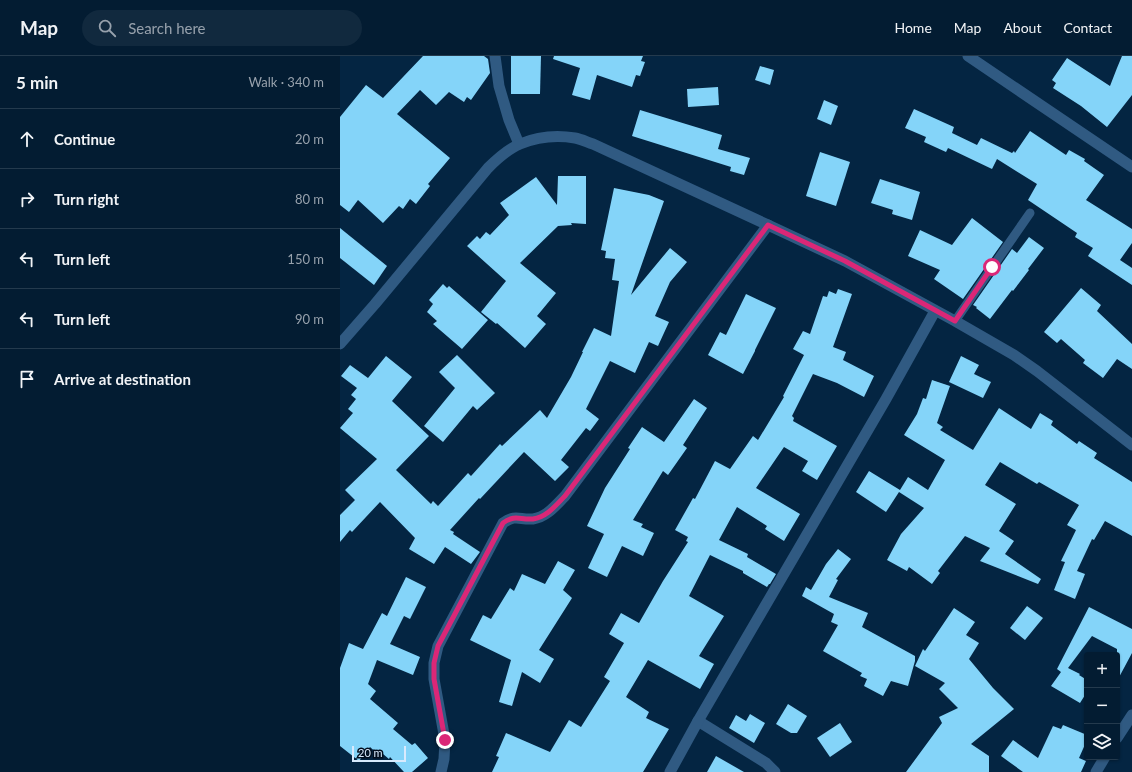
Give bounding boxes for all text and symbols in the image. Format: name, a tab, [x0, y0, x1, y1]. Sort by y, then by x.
search box	[82, 10, 362, 46]
text: Map	[20, 16, 58, 39]
icon: search	[96, 17, 118, 39]
text: Search here	[128, 19, 206, 37]
text: Home	[894, 19, 932, 36]
text: Map	[954, 19, 981, 36]
text: About	[1003, 19, 1041, 36]
text: Contact	[1063, 19, 1112, 36]
text: 5 min	[16, 72, 58, 93]
text: Walk · 340 m	[248, 74, 324, 90]
icon: ahead	[16, 128, 38, 150]
text: Continue	[54, 130, 115, 148]
text: 20 m	[295, 131, 324, 147]
icon: right	[16, 188, 38, 210]
text: Turn right	[54, 190, 119, 208]
text: 80 m	[295, 191, 324, 207]
icon: left	[16, 248, 38, 270]
text: Turn left	[54, 250, 110, 268]
text: 150 m	[287, 251, 324, 267]
route start	[983, 258, 1001, 276]
icon: left	[16, 308, 38, 330]
text: Turn left	[54, 310, 110, 328]
text: 90 m	[295, 311, 324, 327]
icon: arrive	[16, 368, 38, 390]
text: Arrive at destination	[54, 370, 191, 388]
map controls	[1084, 652, 1120, 760]
button: +	[1084, 652, 1120, 688]
button: −	[1084, 688, 1120, 724]
button: layers	[1084, 724, 1120, 760]
route end	[436, 731, 454, 749]
scale bar	[352, 744, 406, 763]
text: 20 m	[358, 746, 383, 759]

